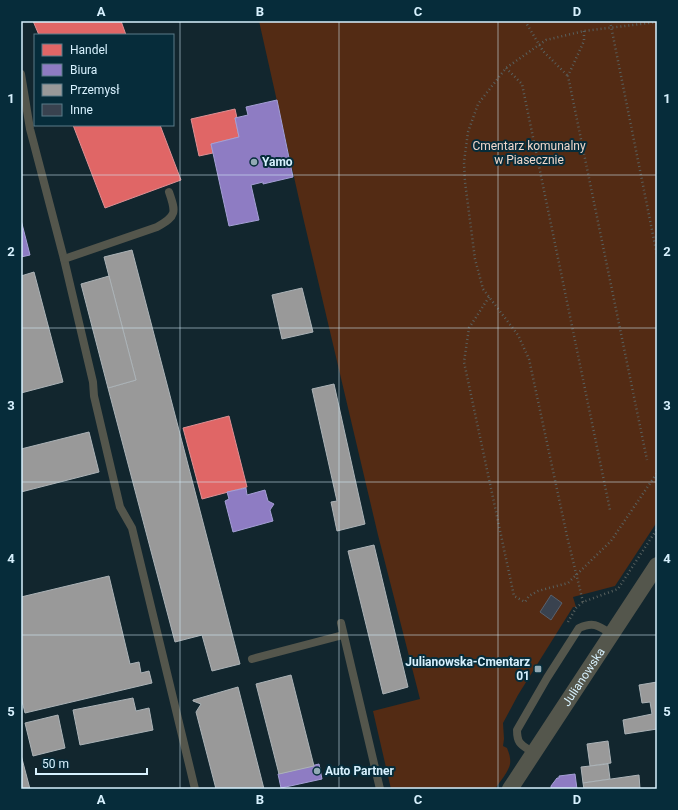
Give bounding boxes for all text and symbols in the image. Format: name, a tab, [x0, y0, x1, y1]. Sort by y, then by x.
text: A	[97, 4, 106, 19]
text: B	[256, 4, 264, 19]
text: C	[414, 4, 423, 19]
text: D	[573, 4, 581, 19]
legend	[34, 34, 174, 126]
text: Handel	[70, 43, 108, 57]
text: Biura	[70, 63, 97, 77]
text: Przemysł	[70, 83, 120, 97]
text: 1	[7, 91, 15, 106]
text: 1	[663, 91, 671, 106]
text: Inne	[70, 103, 93, 117]
park label: Cmentarz komunalny w Piasecznie	[472, 139, 586, 167]
place label: Yamo	[262, 155, 293, 169]
marker: Yamo	[249, 157, 259, 167]
text: 2	[7, 244, 15, 259]
text: 2	[663, 244, 671, 259]
text: 3	[7, 398, 15, 413]
text: 3	[663, 398, 671, 413]
text: 4	[7, 551, 15, 566]
text: 4	[663, 551, 671, 566]
street label: Julianowska	[559, 645, 608, 709]
place label: Julianowska-Cmentarz 01	[405, 655, 530, 683]
marker: Julianowska-Cmentarz 01	[533, 664, 543, 674]
text: 5	[7, 704, 15, 719]
text: 5	[663, 704, 671, 719]
scale bar	[36, 750, 147, 776]
text: 50 m	[42, 757, 69, 771]
place label: Auto Partner	[325, 764, 394, 778]
marker: Auto Partner	[312, 766, 322, 776]
text: A	[97, 792, 106, 807]
text: B	[256, 792, 264, 807]
text: C	[414, 792, 423, 807]
text: D	[573, 792, 581, 807]

